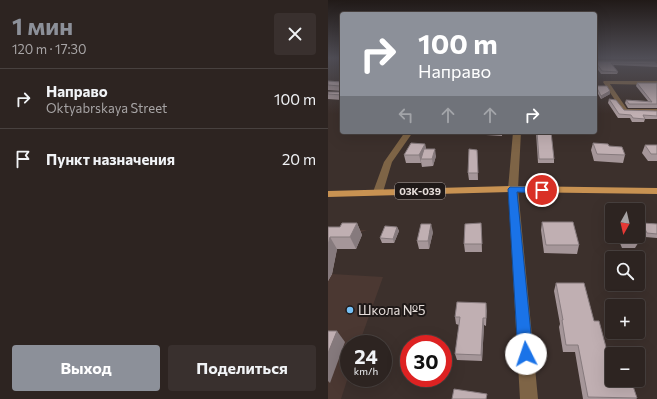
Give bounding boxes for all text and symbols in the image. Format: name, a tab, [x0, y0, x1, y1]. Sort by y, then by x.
text: 1 мин	[12, 11, 73, 40]
button: close	[274, 13, 316, 55]
text: 100 m	[418, 26, 498, 60]
icon: right	[352, 28, 404, 80]
text: 120 m · 17:30	[12, 41, 86, 57]
text: Направо	[418, 60, 491, 82]
text: Направо	[46, 82, 108, 100]
icon: right	[12, 88, 34, 110]
text: 100 m	[274, 90, 316, 108]
text: Oktyabrskaya Street	[46, 100, 167, 116]
icon: left	[395, 104, 417, 126]
icon: ahead	[437, 104, 459, 126]
icon: ahead	[479, 104, 501, 126]
icon: right	[521, 104, 543, 126]
icon: arrive	[12, 148, 34, 170]
text: Пункт назначения	[46, 150, 175, 168]
text: 20 m	[282, 150, 316, 168]
pin	[525, 173, 559, 207]
icon: arrive	[531, 179, 553, 201]
road number: 03К-039	[395, 183, 445, 199]
north arrow	[605, 203, 645, 243]
map controls	[605, 203, 645, 387]
button: search	[605, 251, 645, 291]
button: +	[605, 299, 645, 339]
place label: Школа №5	[358, 302, 425, 318]
marker: Школа №5	[345, 305, 355, 315]
position arrow	[505, 333, 547, 375]
speed limit sign: 30	[400, 335, 452, 387]
text: 24	[354, 344, 378, 368]
button: Выход	[12, 345, 160, 391]
button: Поделиться	[168, 345, 316, 391]
button: −	[605, 347, 645, 387]
text: km/h	[354, 365, 378, 377]

